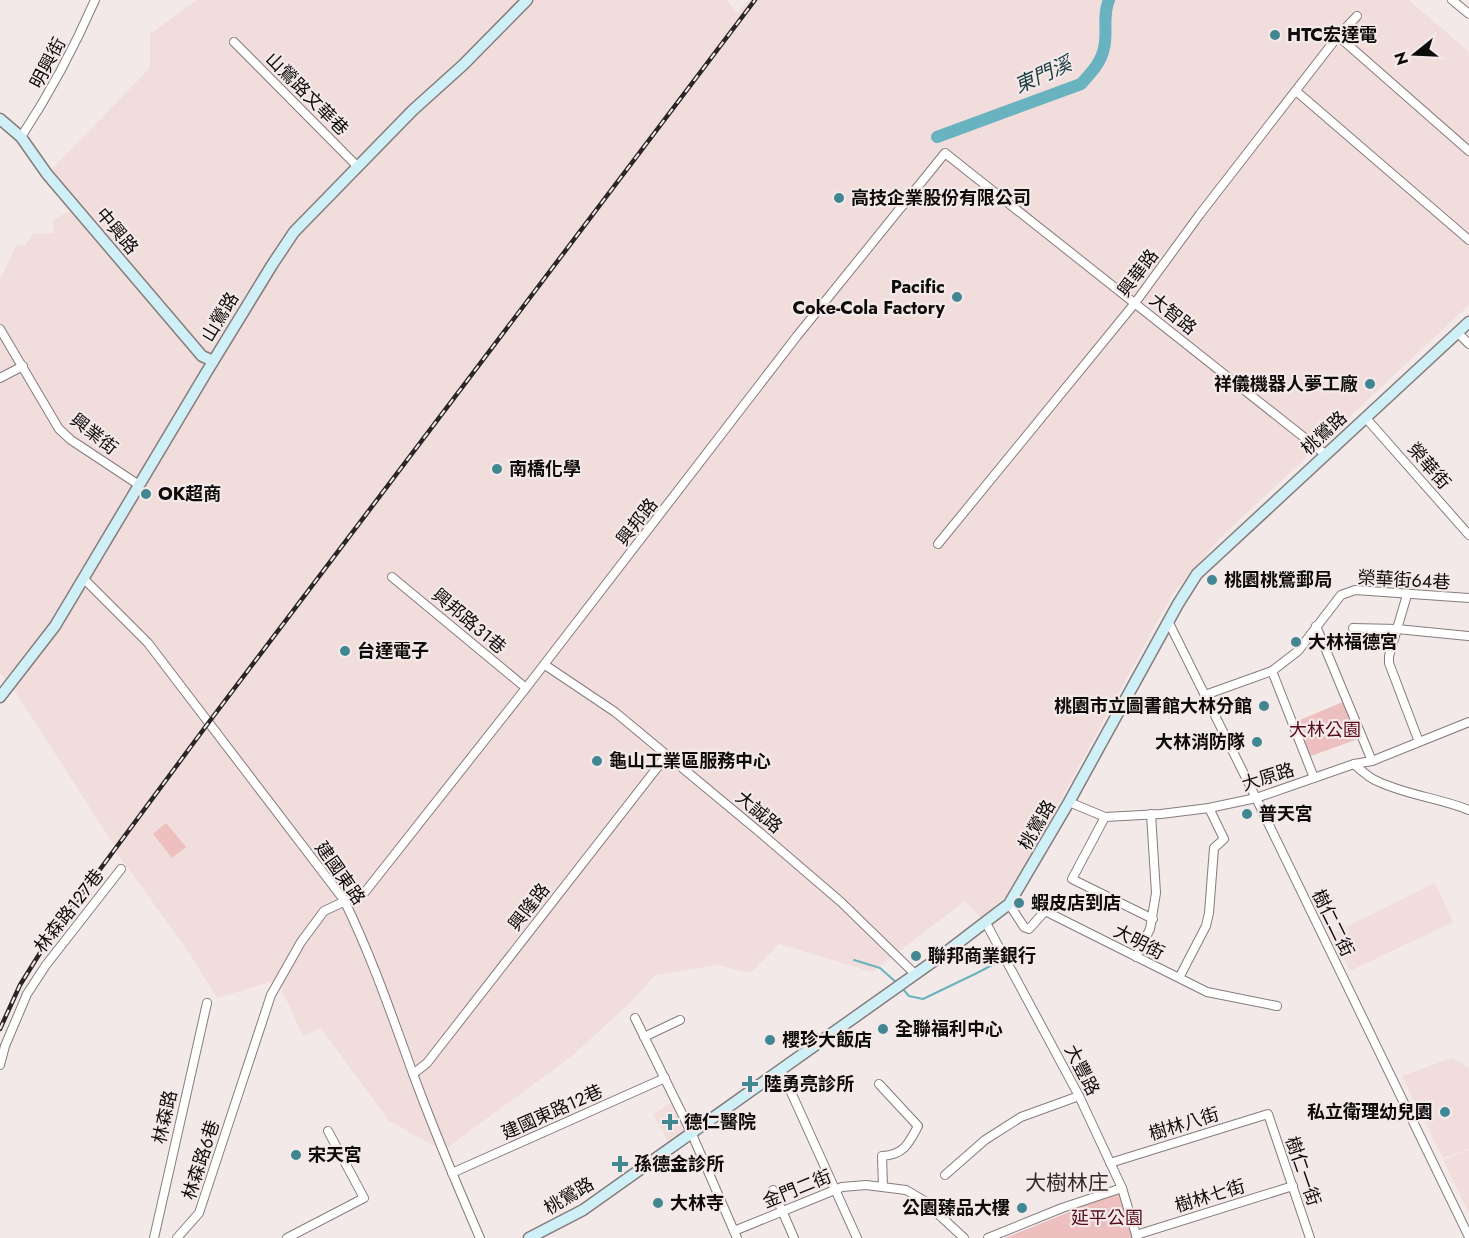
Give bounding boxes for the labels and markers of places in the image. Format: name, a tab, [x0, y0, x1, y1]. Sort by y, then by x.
place label: HTC宏達電	[1287, 22, 1377, 48]
marker: HTC宏達電	[1268, 28, 1282, 42]
place label: 高技企業股份有限公司	[851, 185, 1031, 211]
marker: 高技企業股份有限公司	[832, 191, 846, 205]
place label: Pacific Coke-Cola Factory	[792, 274, 946, 321]
marker: Pacific Coke-Cola Factory	[950, 290, 964, 304]
place label: 祥儀機器人夢工廠	[1214, 371, 1358, 397]
marker: 祥儀機器人夢工廠	[1363, 377, 1377, 391]
place label: 南橋化學	[509, 456, 581, 482]
marker: 南橋化學	[490, 462, 504, 476]
place label: OK超商	[158, 481, 221, 507]
marker: OK超商	[139, 487, 153, 501]
place label: 桃園桃鶯郵局	[1224, 567, 1332, 593]
marker: 桃園桃鶯郵局	[1205, 573, 1219, 587]
place label: 大林福德宮	[1308, 629, 1398, 655]
marker: 大林福德宮	[1289, 635, 1303, 649]
place label: 台達電子	[357, 638, 429, 664]
marker: 台達電子	[338, 644, 352, 658]
place label: 桃園市立圖書館大林分館	[1054, 693, 1252, 719]
marker: 桃園市立圖書館大林分館	[1257, 699, 1271, 713]
place label: 大林消防隊	[1155, 729, 1245, 755]
marker: 大林消防隊	[1250, 735, 1264, 749]
place label: 龜山工業區服務中心	[609, 748, 771, 774]
marker: 龜山工業區服務中心	[590, 754, 604, 768]
place label: 普天宮	[1259, 801, 1313, 827]
marker: 普天宮	[1240, 807, 1254, 821]
place label: 蝦皮店到店	[1031, 890, 1121, 916]
marker: 蝦皮店到店	[1012, 896, 1026, 910]
place label: 聯邦商業銀行	[928, 943, 1036, 969]
marker: 聯邦商業銀行	[909, 949, 923, 963]
place label: 全聯福利中心	[895, 1016, 1003, 1042]
marker: 全聯福利中心	[876, 1022, 890, 1036]
place label: 櫻珍大飯店	[782, 1027, 872, 1053]
marker: 櫻珍大飯店	[763, 1033, 777, 1047]
place label: 陸勇亮診所	[764, 1071, 854, 1097]
marker: 陸勇亮診所	[741, 1075, 759, 1093]
place label: 私立衛理幼兒園	[1307, 1099, 1433, 1125]
marker: 私立衛理幼兒園	[1438, 1105, 1452, 1119]
place label: 德仁醫院	[684, 1109, 756, 1135]
marker: 德仁醫院	[661, 1113, 679, 1131]
place label: 宋天宮	[308, 1142, 362, 1168]
marker: 宋天宮	[289, 1148, 303, 1162]
place label: 孫德金診所	[634, 1151, 724, 1177]
marker: 孫德金診所	[611, 1155, 629, 1173]
place label: 大林寺	[670, 1190, 724, 1216]
place label: 公園臻品大樓	[902, 1195, 1010, 1221]
marker: 大林寺	[651, 1196, 665, 1210]
marker: 公園臻品大樓	[1015, 1201, 1029, 1215]

